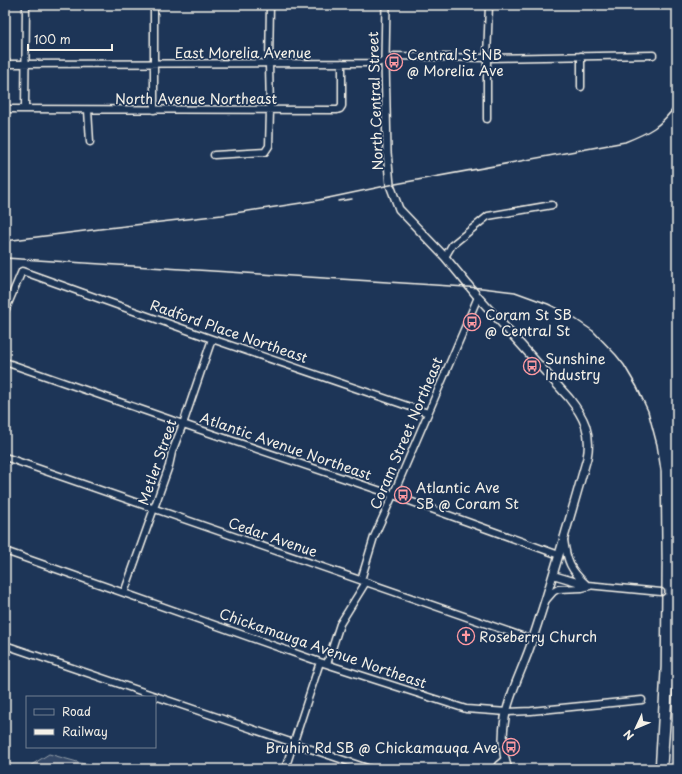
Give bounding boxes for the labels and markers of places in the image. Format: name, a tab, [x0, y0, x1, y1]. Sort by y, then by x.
place label: Central St NB @ Morelia Ave	[407, 44, 504, 81]
bus stop icon: Central St NB @ Morelia Ave	[384, 52, 404, 72]
place label: Coram St SB @ Central St	[485, 304, 572, 341]
bus stop icon: Coram St SB @ Central St	[462, 312, 482, 332]
place label: Sunshine Industry	[545, 348, 606, 385]
bus stop icon: Sunshine Industry	[522, 356, 542, 376]
place label: Atlantic Ave SB @ Coram St	[416, 477, 519, 514]
bus stop icon: Atlantic Ave SB @ Coram St	[393, 485, 413, 505]
church icon: Roseberry Church	[456, 626, 476, 646]
place label: Roseberry Church	[479, 626, 597, 647]
place label: Bruhin Rd SB @ Chickamauqa Ave	[265, 737, 498, 758]
bus stop icon: Bruhin Rd SB @ Chickamauqa Ave	[501, 737, 521, 757]

